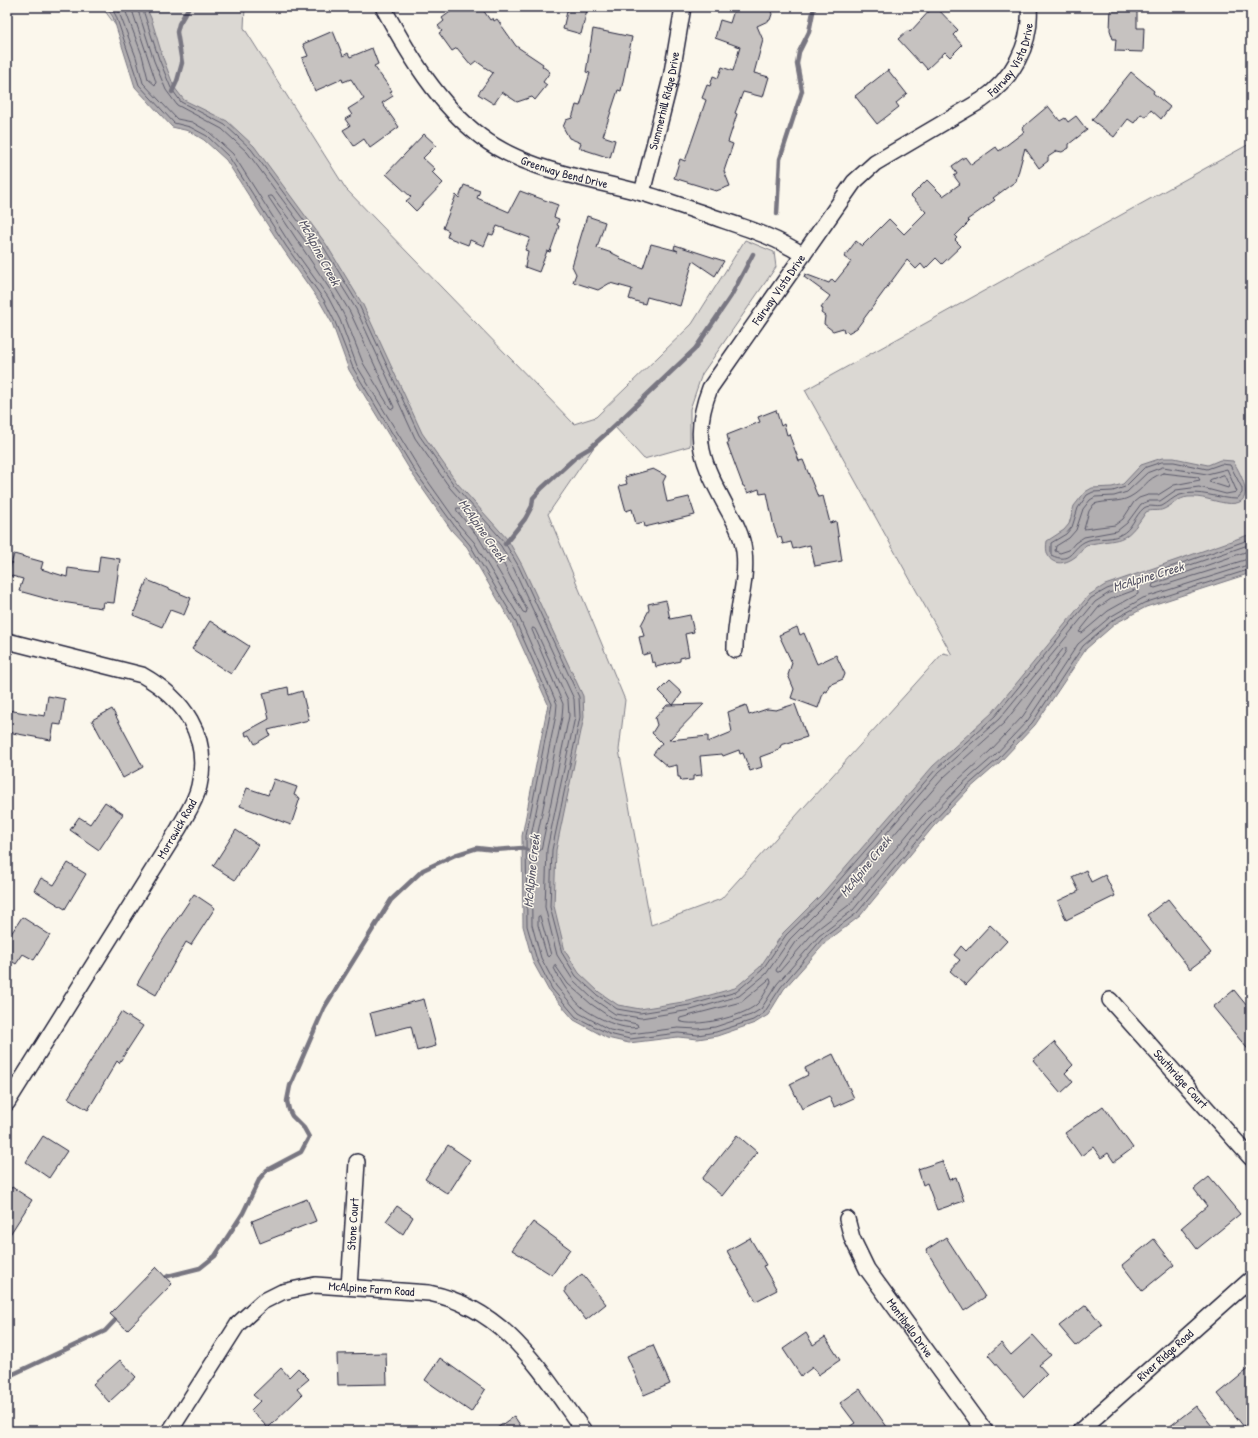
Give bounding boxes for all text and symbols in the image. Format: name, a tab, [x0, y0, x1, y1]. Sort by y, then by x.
street label: Fairway Vista Drive	[983, 22, 1037, 101]
street label: Summerhill Ridge Drive	[644, 50, 683, 151]
street label: Greenway Bend Drive	[518, 151, 610, 192]
water label: McAlpine Creek	[294, 216, 346, 290]
street label: Fairway Vista Drive	[747, 250, 809, 329]
water label: McAlpine Creek	[454, 495, 512, 567]
water label: McAlpine Creek	[1110, 556, 1187, 596]
street label: Morrowick Road	[153, 795, 201, 862]
water label: McAlpine Creek	[835, 831, 897, 901]
water label: McAlpine Creek	[518, 832, 545, 908]
street label: Southridge Court	[1150, 1045, 1213, 1113]
street label: Stone Court	[342, 1197, 363, 1251]
street label: McAlpine Farm Road	[328, 1277, 415, 1300]
street label: Montibello Drive	[883, 1295, 938, 1361]
street label: River Ridge Road	[1133, 1325, 1197, 1385]

